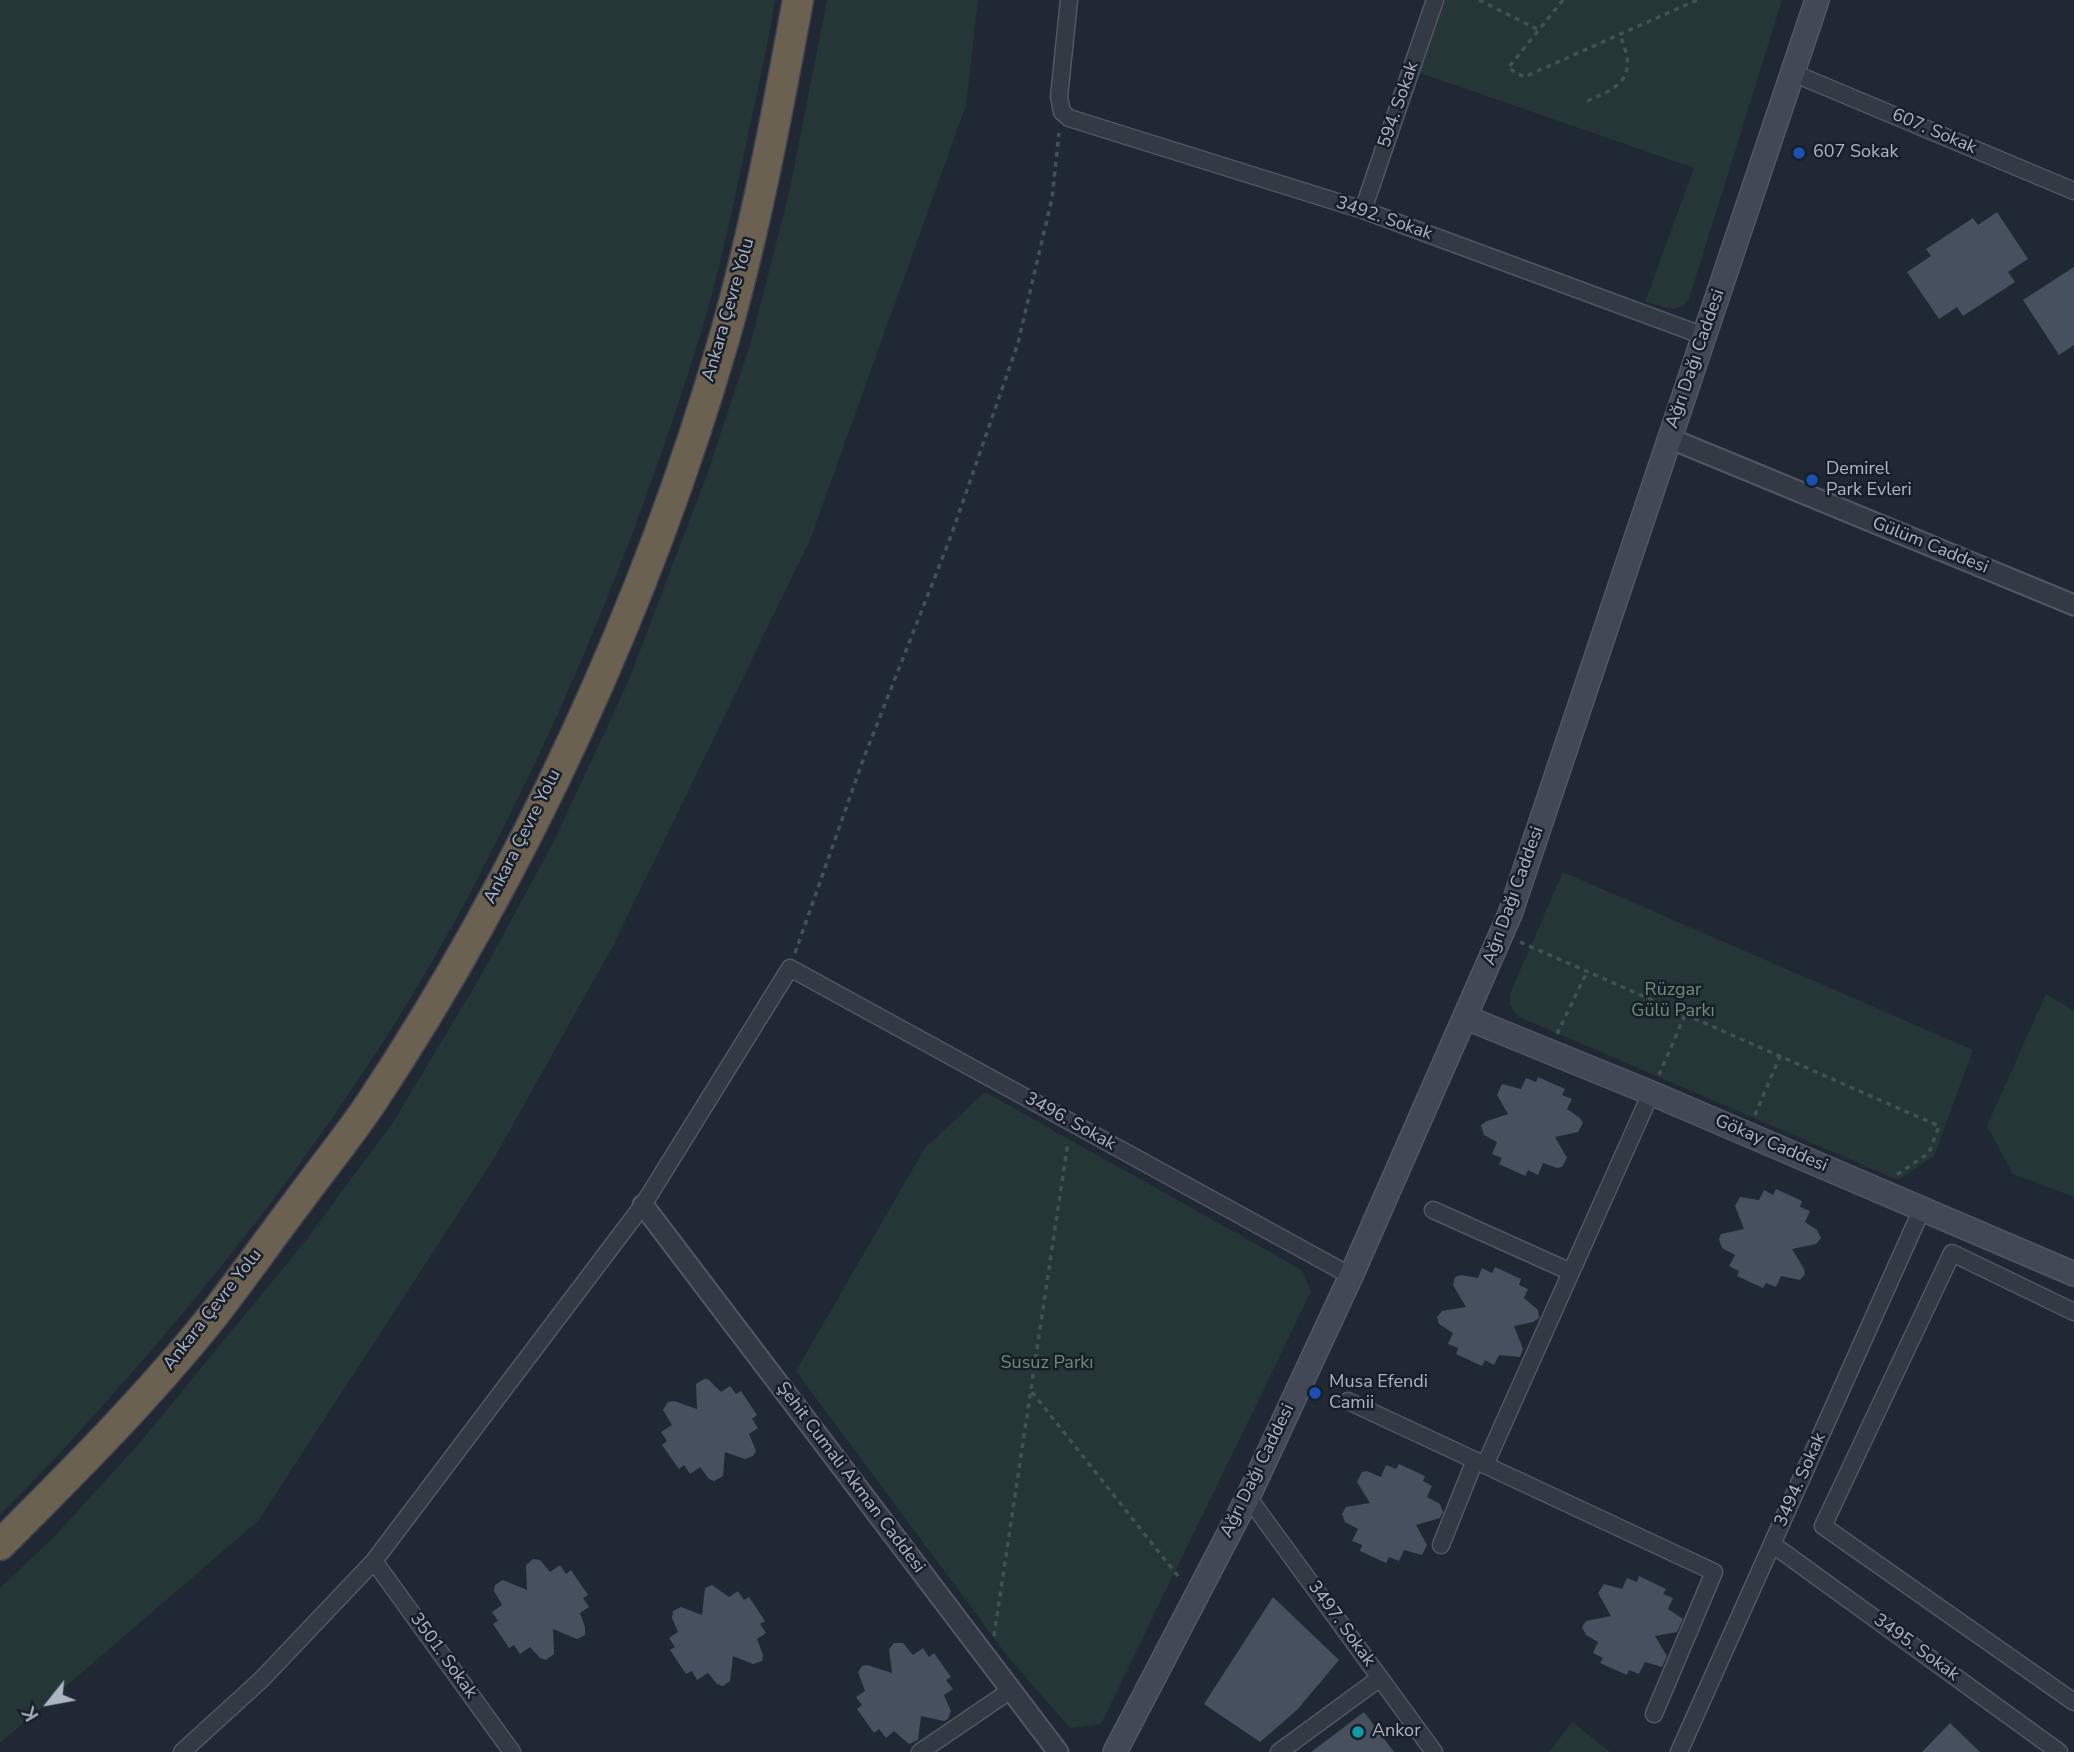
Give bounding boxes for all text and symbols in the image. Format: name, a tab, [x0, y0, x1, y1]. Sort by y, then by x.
street label: 594. Sokak	[1374, 59, 1424, 151]
street label: 607. Sokak	[1889, 105, 1979, 159]
place label: 607 Sokak	[1813, 142, 1899, 164]
marker: 607 Sokak	[1791, 145, 1807, 161]
street label: 3492. Sokak	[1333, 192, 1435, 246]
street label: Ankara Çevre Yolu	[698, 236, 760, 384]
street label: Ağrı Dağı Caddesi	[1662, 287, 1730, 431]
place label: Demirel Park Evleri	[1826, 459, 1912, 502]
marker: Demirel Park Evleri	[1804, 472, 1820, 488]
street label: Gülüm Caddesi	[1869, 513, 1991, 579]
street label: Ankara Çevre Yolu	[480, 766, 566, 908]
street label: Ağrı Dağı Caddesi	[1479, 824, 1549, 968]
park label: Rüzgar Gülü Parkı	[1631, 980, 1715, 1023]
street label: 3496. Sokak	[1021, 1088, 1119, 1156]
street label: Gökay Caddesi	[1712, 1111, 1830, 1177]
street label: Ankara Çevre Yolu	[159, 1245, 267, 1375]
park label: Susuz Parkı	[1000, 1353, 1094, 1375]
place label: Musa Efendi Camii	[1329, 1372, 1428, 1414]
street label: Şehit Cumali Akman Caddesi	[771, 1378, 929, 1578]
marker: Musa Efendi Camii	[1307, 1385, 1323, 1401]
street label: Ağrı Dağı Caddesi	[1216, 1401, 1300, 1541]
street label: 3494. Sokak	[1771, 1430, 1831, 1530]
street label: 3497. Sokak	[1303, 1577, 1379, 1671]
street label: 3501. Sokak	[405, 1609, 481, 1703]
street label: 3495. Sokak	[1869, 1610, 1963, 1686]
north arrow	[14, 1668, 84, 1738]
text: K	[17, 1702, 45, 1726]
place label: Ankor	[1372, 1721, 1421, 1743]
marker: Ankor	[1350, 1724, 1366, 1740]

